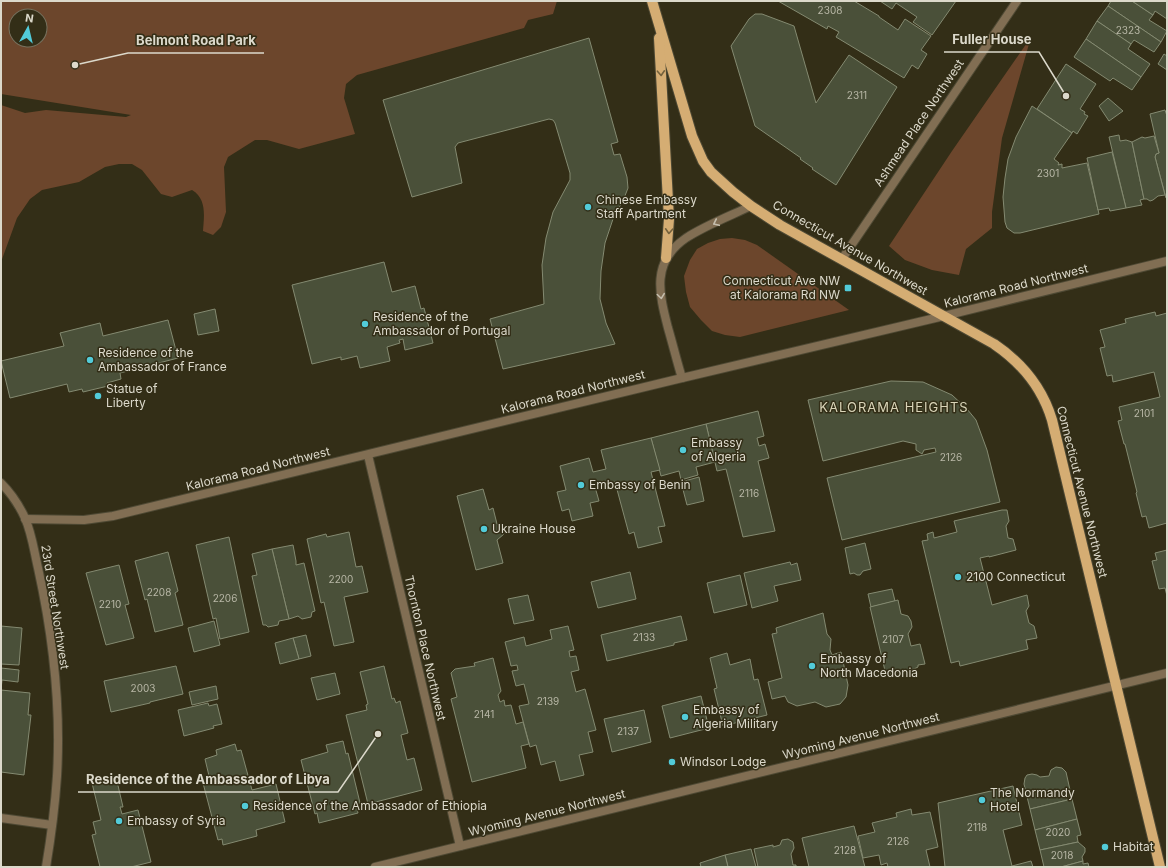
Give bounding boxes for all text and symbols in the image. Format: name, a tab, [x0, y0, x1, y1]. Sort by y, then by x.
house number: 2308	[818, 4, 842, 16]
north arrow	[8, 8, 48, 48]
text: N	[24, 11, 35, 26]
house number: 2323	[1116, 24, 1140, 36]
callout: Fuller House	[944, 27, 1039, 52]
callout: Belmont Road Park	[128, 28, 264, 53]
text: Fuller House	[952, 31, 1032, 47]
text: Belmont Road Park	[136, 32, 256, 48]
street label: Ashmead Place Northwest	[870, 56, 967, 189]
one-way arrow	[657, 70, 666, 76]
house number: 2311	[847, 89, 867, 101]
house number: 2301	[1037, 167, 1059, 179]
place label: Chinese Embassy Staff Apartment	[596, 192, 697, 221]
street label: Connecticut Avenue Northwest	[770, 197, 930, 298]
marker: Chinese Embassy Staff Apartment	[583, 202, 593, 212]
one-way arrow	[713, 218, 720, 226]
one-way arrow	[664, 228, 673, 234]
street label: Kalorama Road Northwest	[942, 260, 1090, 311]
place label: Connecticut Ave NW at Kalorama Rd NW	[723, 273, 840, 302]
marker: Connecticut Ave NW at Kalorama Rd NW	[843, 283, 853, 293]
one-way arrow	[656, 293, 665, 299]
place label: Residence of the Ambassador of Portugal	[373, 309, 510, 338]
marker: Residence of the Ambassador of Portugal	[360, 319, 370, 329]
place label: Residence of the Ambassador of France	[98, 345, 227, 374]
marker: Residence of the Ambassador of France	[85, 355, 95, 365]
street label: Kalorama Road Northwest	[499, 366, 647, 417]
place label: Statue of Liberty	[106, 381, 158, 410]
marker: Statue of Liberty	[93, 391, 103, 401]
district label: KALORAMA HEIGHTS	[819, 399, 969, 415]
street label: Connecticut Avenue Northwest	[1054, 404, 1111, 579]
house number: 2101	[1134, 407, 1154, 419]
place label: Embassy of Algeria	[691, 435, 746, 464]
street label: Kalorama Road Northwest	[184, 443, 332, 494]
marker: Embassy of Algeria	[678, 445, 688, 455]
house number: 2126	[940, 451, 962, 463]
place label: Embassy of Benin	[589, 477, 691, 492]
marker: Embassy of Benin	[576, 480, 586, 490]
house number: 2116	[739, 487, 759, 499]
place label: Ukraine House	[492, 521, 576, 536]
marker: Ukraine House	[479, 524, 489, 534]
street label: 23rd Street Northwest	[38, 544, 73, 670]
place label: 2100 Connecticut	[966, 569, 1065, 584]
marker: 2100 Connecticut	[953, 572, 963, 582]
house number: 2200	[329, 573, 353, 585]
street label: Thornton Place Northwest	[401, 574, 450, 722]
house number: 2208	[147, 586, 171, 598]
house number: 2206	[213, 592, 237, 604]
house number: 2210	[99, 598, 121, 610]
house number: 2133	[633, 631, 655, 643]
house number: 2107	[882, 633, 904, 645]
place label: Embassy of North Macedonia	[820, 651, 918, 680]
marker: Embassy of North Macedonia	[807, 661, 817, 671]
house number: 2003	[131, 682, 155, 694]
house number: 2139	[537, 695, 559, 707]
place label: Embassy of Algeria Military	[693, 702, 778, 731]
house number: 2141	[474, 708, 494, 720]
street label: Wyoming Avenue Northwest	[781, 709, 941, 762]
marker: Embassy of Algeria Military	[680, 712, 690, 722]
house number: 2137	[617, 725, 639, 737]
place label: Windsor Lodge	[680, 754, 766, 769]
marker: Windsor Lodge	[667, 757, 677, 767]
callout: Residence of the Ambassador of Libya	[78, 767, 338, 792]
text: Residence of the Ambassador of Libya	[86, 771, 330, 787]
place label: The Normandy Hotel	[990, 785, 1075, 814]
street label: Wyoming Avenue Northwest	[467, 786, 627, 839]
marker: The Normandy Hotel	[977, 795, 987, 805]
place label: Residence of the Ambassador of Ethiopia	[253, 798, 487, 813]
marker: Residence of the Ambassador of Ethiopia	[240, 801, 250, 811]
place label: Embassy of Syria	[127, 813, 226, 828]
marker: Embassy of Syria	[114, 816, 124, 826]
house number: 2118	[967, 821, 987, 833]
house number: 2020	[1046, 826, 1070, 838]
house number: 2126	[887, 835, 909, 847]
place label: Habitat	[1113, 839, 1154, 854]
marker: Habitat	[1100, 842, 1110, 852]
house number: 2128	[834, 844, 856, 856]
house number: 2018	[1051, 849, 1073, 861]

